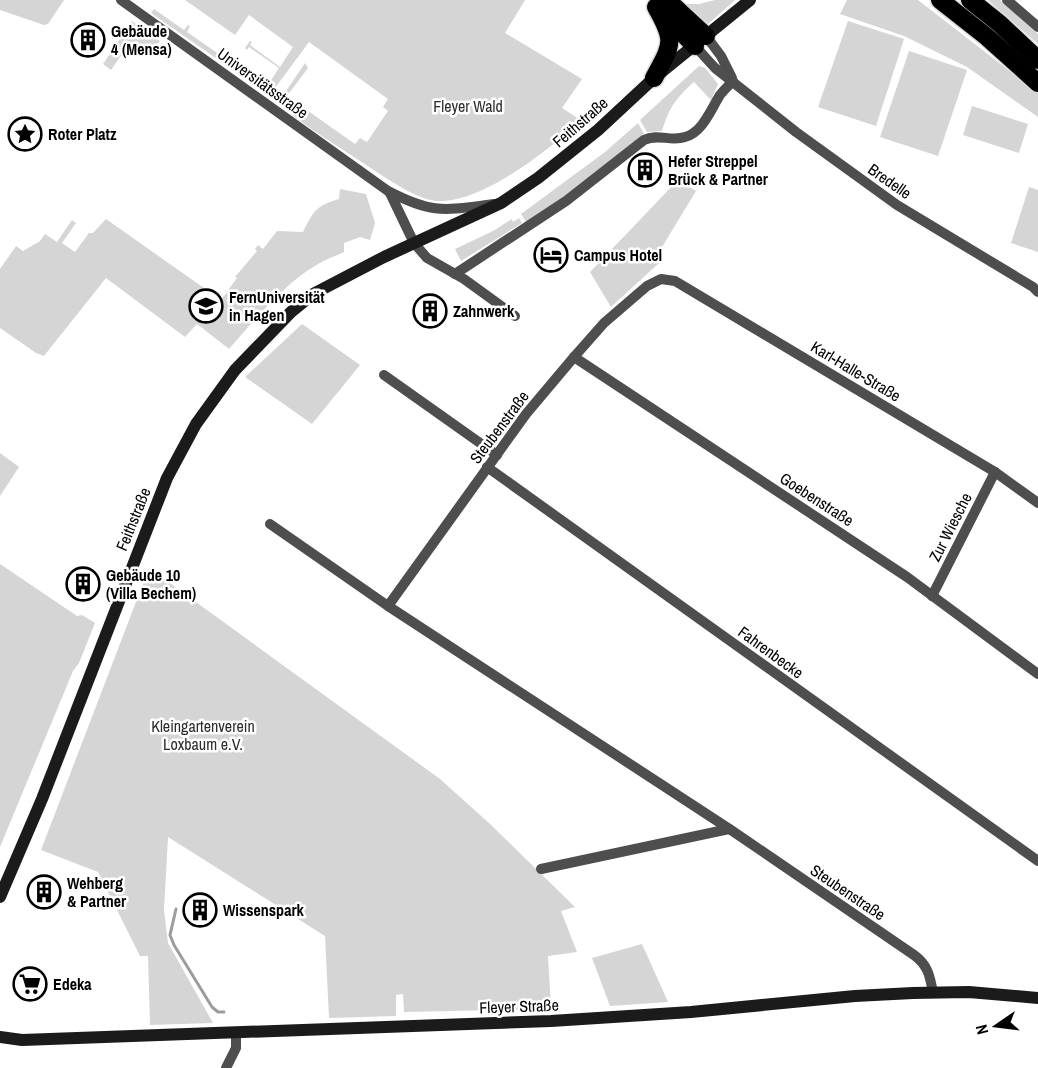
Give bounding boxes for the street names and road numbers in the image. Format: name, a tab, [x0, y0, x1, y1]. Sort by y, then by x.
street label: Universitätsstraße	[213, 43, 313, 123]
street label: Feithstraße	[548, 92, 612, 152]
street label: Bredelle	[864, 158, 916, 204]
street label: Karl-Halle-Straße	[807, 335, 905, 407]
street label: Steubenstraße	[464, 386, 534, 468]
street label: Goebenstraße	[776, 467, 858, 531]
street label: Feithstraße	[110, 484, 156, 554]
street label: Zur Wiesche	[923, 489, 977, 565]
street label: Fahrenbecke	[734, 621, 808, 683]
street label: Steubenstraße	[806, 859, 890, 925]
street label: Fleyer Straße	[479, 994, 559, 1018]

